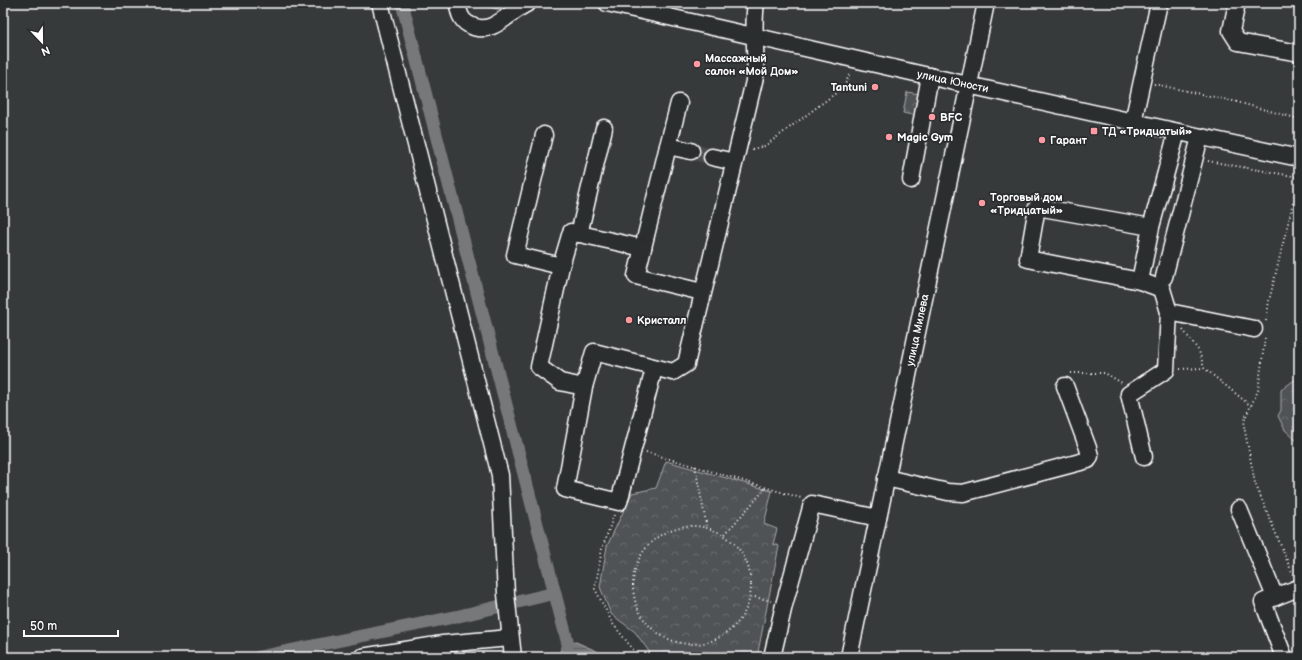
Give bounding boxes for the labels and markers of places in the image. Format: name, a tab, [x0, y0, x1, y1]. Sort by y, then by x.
place label: Массажный салон «Мой Дом»	[705, 52, 799, 78]
marker: Массажный салон «Мой Дом»	[692, 59, 702, 69]
place label: Tantuni	[831, 81, 867, 94]
marker: Tantuni	[870, 82, 880, 92]
place label: BFC	[940, 111, 962, 124]
marker: BFC	[927, 112, 937, 122]
place label: ТД «Тридцатый»	[1102, 125, 1192, 138]
marker: ТД «Тридцатый»	[1089, 126, 1099, 136]
place label: Magic Gym	[897, 131, 953, 144]
marker: Magic Gym	[884, 132, 894, 142]
place label: Гарант	[1050, 134, 1088, 147]
marker: Гарант	[1037, 135, 1047, 145]
place label: Торговый дом «Тридцатый»	[990, 191, 1063, 217]
marker: Торговый дом «Тридцатый»	[977, 198, 987, 208]
place label: Кристалл	[637, 314, 686, 327]
marker: Кристалл	[624, 315, 634, 325]

